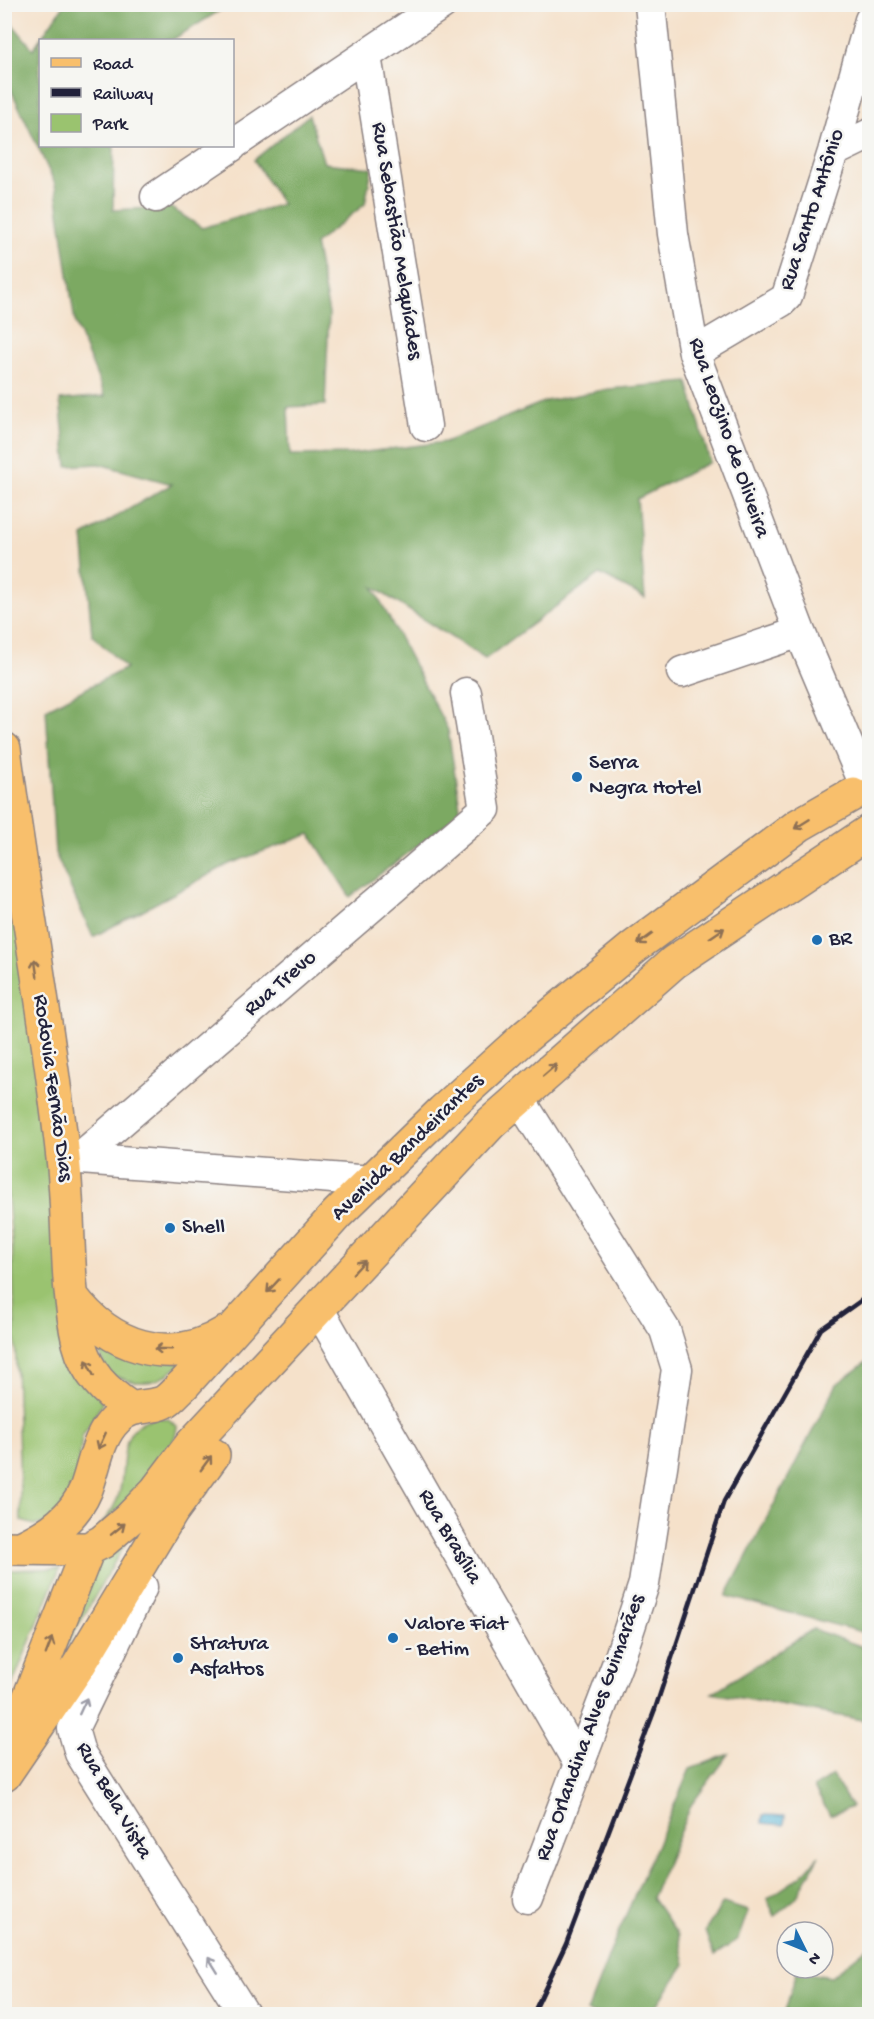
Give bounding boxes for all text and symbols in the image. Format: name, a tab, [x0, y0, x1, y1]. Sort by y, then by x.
legend	[39, 39, 234, 147]
text: Road	[93, 55, 134, 76]
text: Railway	[93, 85, 153, 106]
text: Park	[92, 115, 129, 136]
street label: Rua Sebastião Melquíades	[364, 121, 428, 362]
street label: Rua Santo Antônio	[775, 126, 851, 294]
street label: Rua Leozino de Oliveira	[682, 335, 775, 542]
place label: Serra Negra Hotel	[589, 751, 702, 802]
marker: Serra Negra Hotel	[570, 770, 584, 784]
one-way arrow	[794, 817, 811, 830]
one-way arrow	[708, 927, 725, 939]
place label: BR	[828, 927, 853, 953]
one-way arrow	[638, 933, 654, 945]
marker: BR	[810, 933, 824, 947]
street label: Rua Trevo	[239, 945, 323, 1023]
one-way arrow	[30, 959, 41, 979]
street label: Rodovia Fernão Dias	[26, 993, 78, 1184]
one-way arrow	[543, 1063, 558, 1077]
street label: Avenida Bandeirantes	[327, 1068, 490, 1227]
place label: Shell	[182, 1215, 225, 1241]
marker: Shell	[163, 1221, 177, 1235]
one-way arrow	[352, 1260, 366, 1275]
one-way arrow	[266, 1279, 280, 1294]
one-way arrow	[153, 1344, 173, 1355]
one-way arrow	[84, 1359, 96, 1377]
one-way arrow	[96, 1431, 108, 1449]
one-way arrow	[200, 1456, 213, 1472]
street label: Rua Brasília	[411, 1485, 487, 1590]
one-way arrow	[109, 1523, 125, 1536]
street label: Rua Orlandina Alves Guimarães	[531, 1590, 652, 1865]
place label: Valore Fiat - Betim	[404, 1612, 509, 1663]
marker: Valore Fiat - Betim	[386, 1631, 400, 1645]
place label: Stratura Asfaltos	[190, 1632, 269, 1683]
one-way arrow	[44, 1638, 55, 1656]
marker: Stratura Asfaltos	[171, 1651, 185, 1665]
one-way arrow	[78, 1698, 89, 1716]
street label: Rua Bela Vista	[69, 1738, 157, 1865]
north arrow	[775, 1920, 835, 1980]
text: N	[803, 1948, 824, 1969]
one-way arrow	[206, 1957, 218, 1974]

